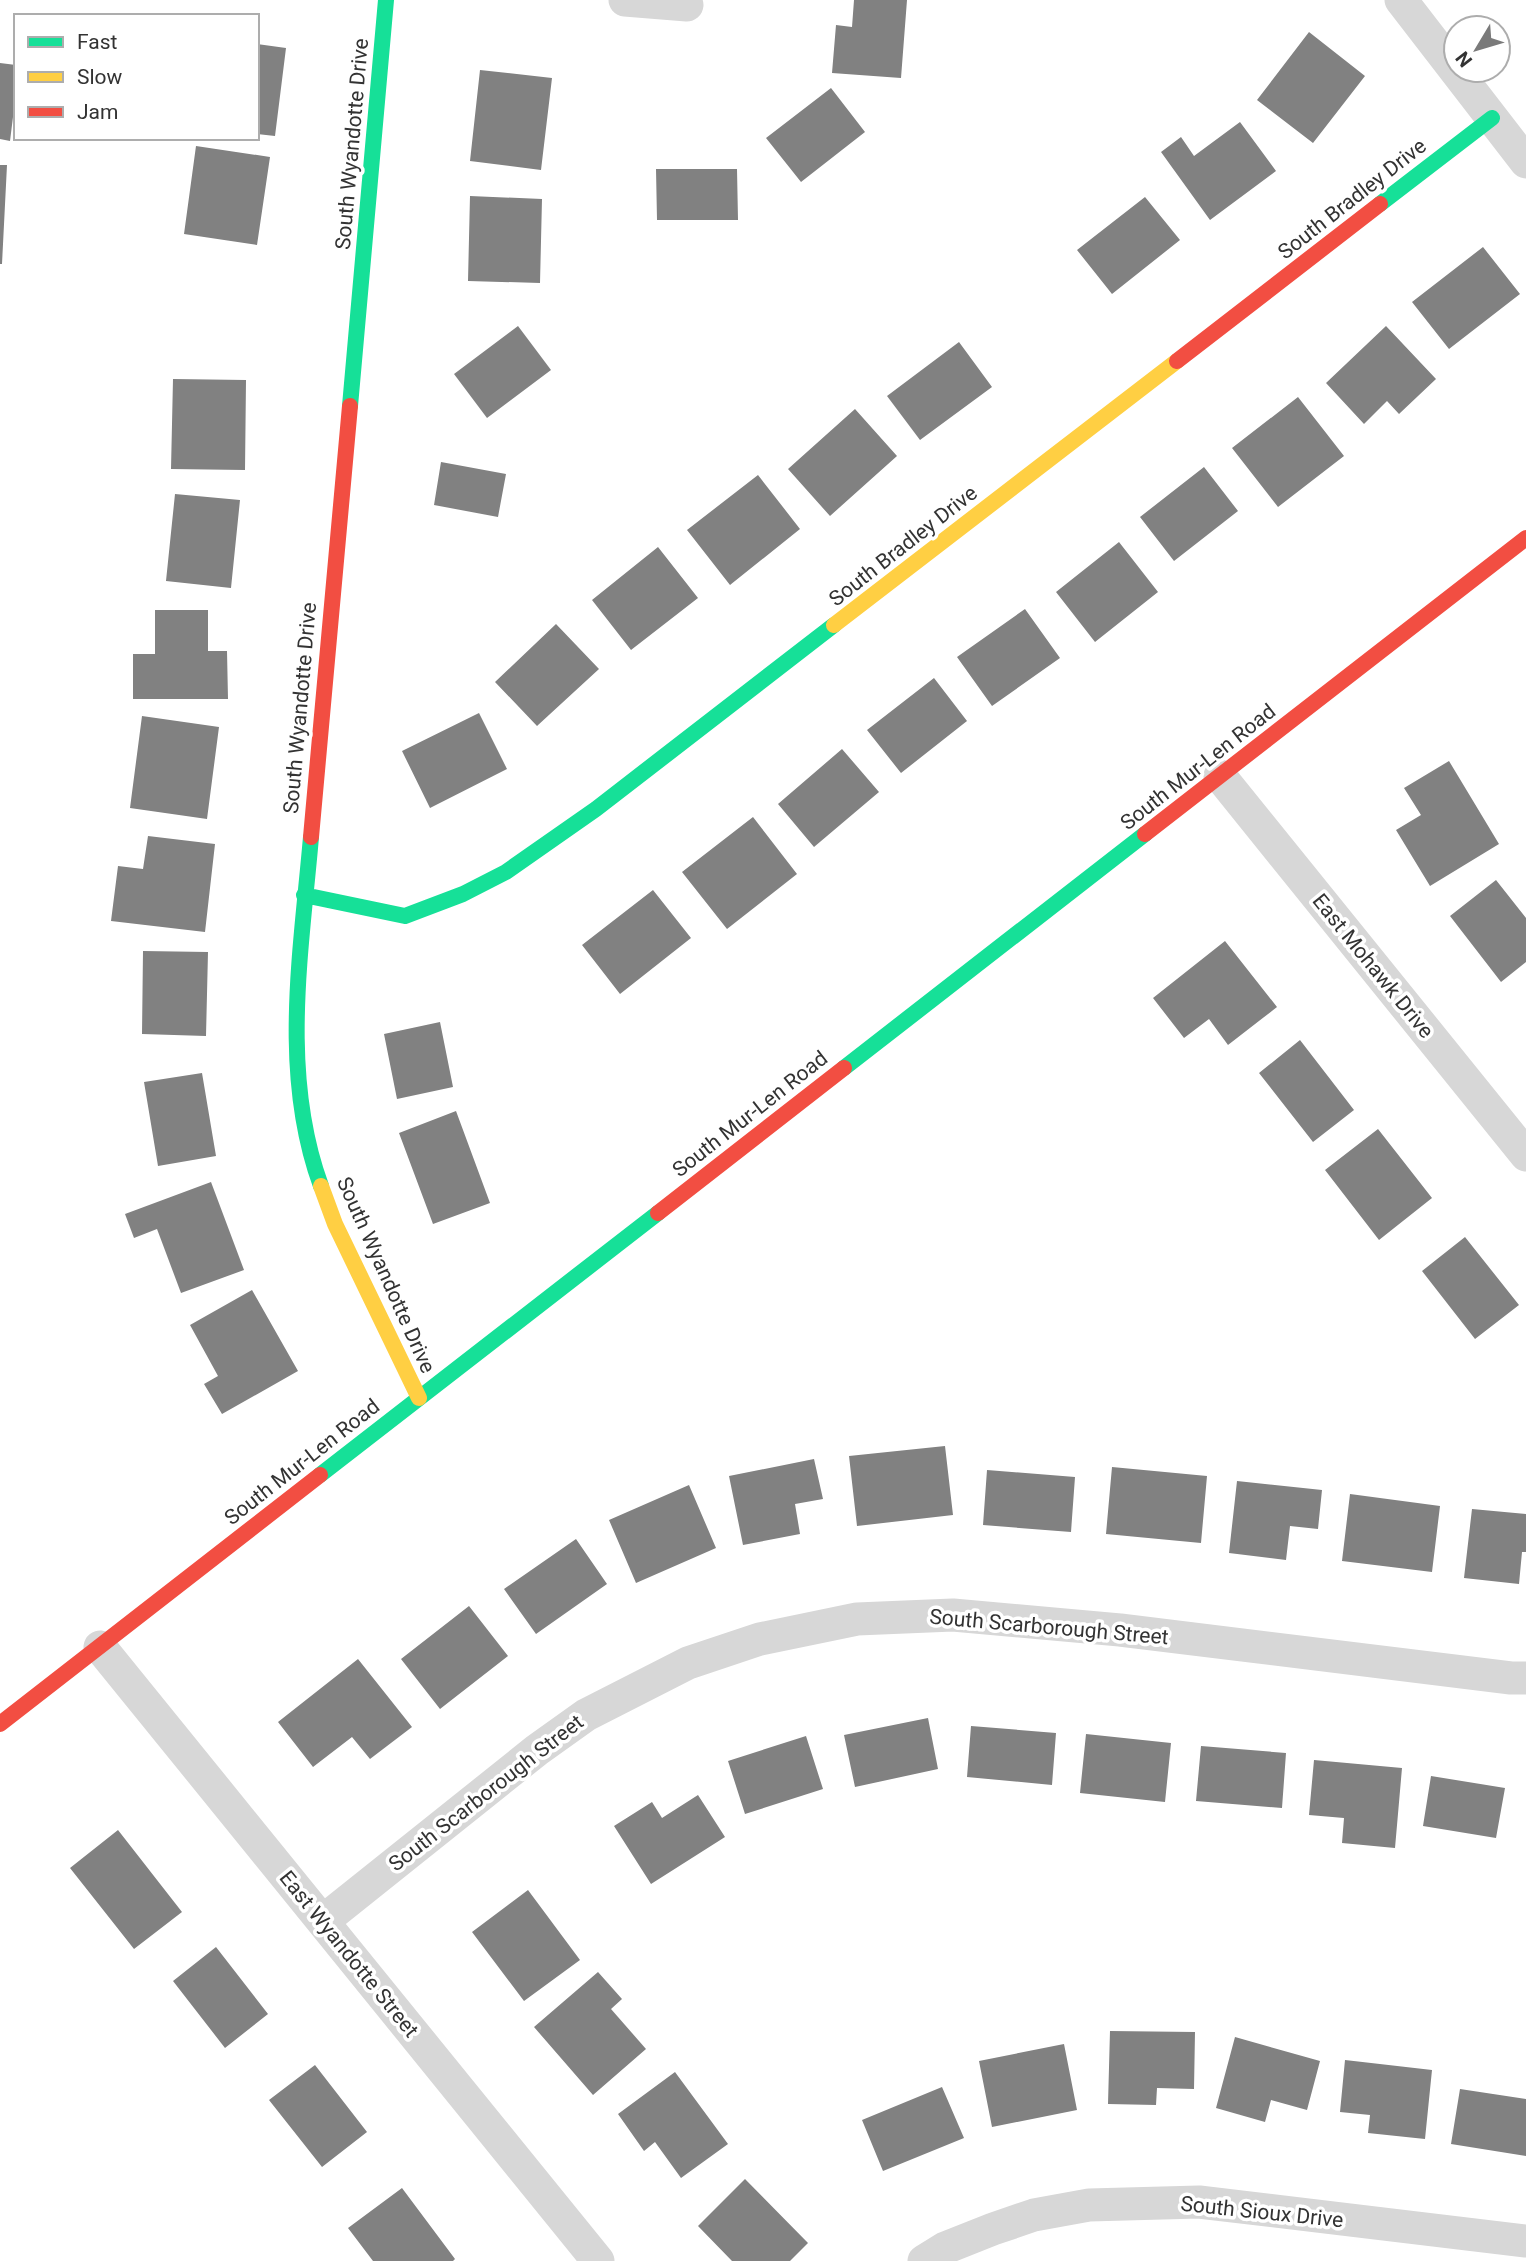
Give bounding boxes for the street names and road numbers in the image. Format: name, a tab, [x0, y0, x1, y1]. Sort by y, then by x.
street label: South Wyandotte Drive	[331, 37, 373, 251]
street label: South Bradley Drive	[1273, 134, 1431, 264]
street label: South Bradley Drive	[824, 481, 982, 611]
street label: South Wyandotte Drive	[279, 601, 321, 815]
street label: South Mur-Len Road	[1116, 699, 1280, 835]
street label: East Mohawk Drive	[1308, 889, 1438, 1043]
street label: South Mur-Len Road	[668, 1046, 832, 1182]
street label: South Wyandotte Drive	[332, 1173, 440, 1377]
street label: South Mur-Len Road	[220, 1394, 384, 1530]
street label: South Scarborough Street	[928, 1605, 1170, 1649]
street label: South Scarborough Street	[384, 1710, 588, 1876]
street label: East Wyandotte Street	[275, 1866, 424, 2042]
street label: South Sioux Drive	[1179, 2192, 1345, 2232]

